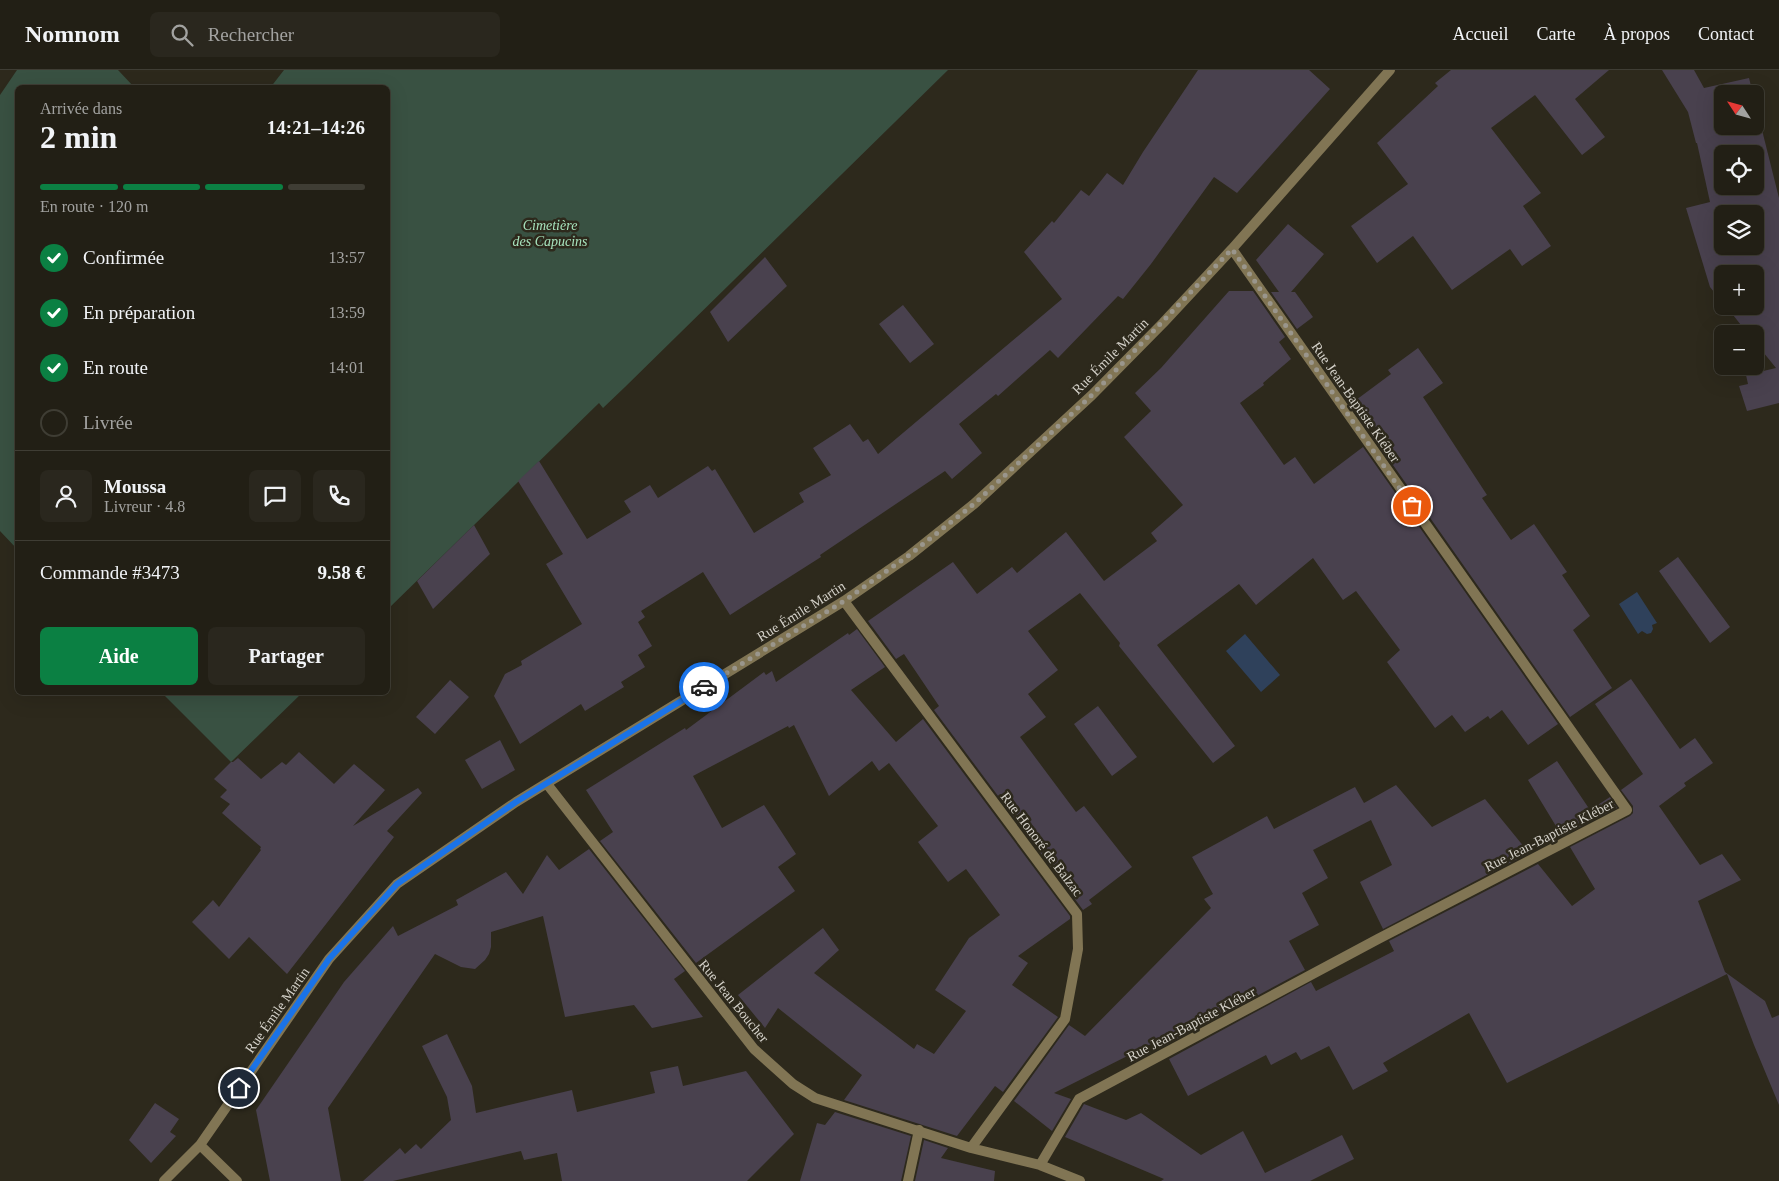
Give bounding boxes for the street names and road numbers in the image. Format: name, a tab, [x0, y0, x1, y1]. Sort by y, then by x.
street label: Rue Émile Martin	[1069, 315, 1151, 397]
street label: Rue Jean-Baptiste Kléber	[1308, 339, 1403, 465]
street label: Rue Émile Martin	[754, 577, 848, 645]
street label: Rue Honoré de Balzac	[998, 789, 1086, 899]
street label: Rue Jean-Baptiste Kléber	[1482, 796, 1617, 875]
street label: Rue Jean Boucher	[696, 957, 772, 1046]
street label: Rue Émile Martin	[241, 964, 313, 1056]
street label: Rue Jean-Baptiste Kléber	[1125, 984, 1258, 1065]

